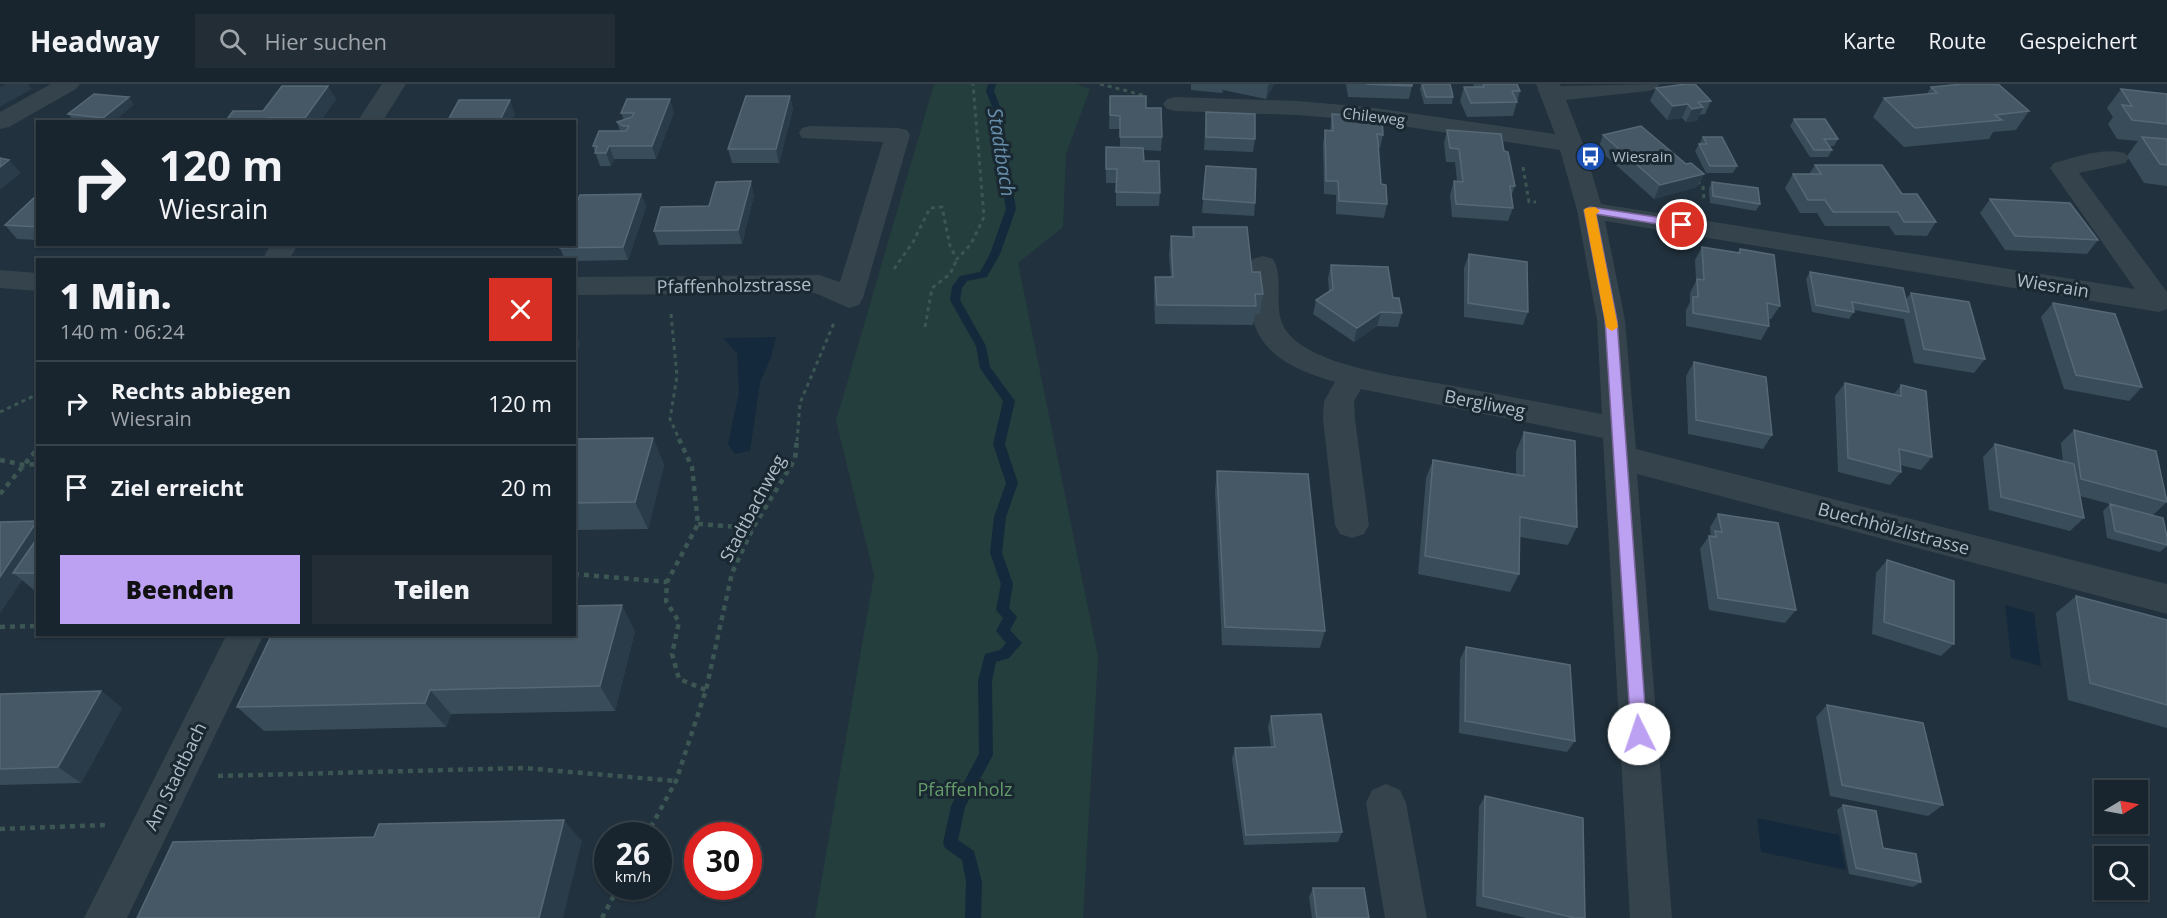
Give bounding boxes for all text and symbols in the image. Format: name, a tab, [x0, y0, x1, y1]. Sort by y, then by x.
search box	[195, 14, 615, 68]
text: Headway	[30, 22, 159, 60]
icon: search	[216, 25, 249, 58]
text: Hier suchen	[264, 26, 387, 56]
text: Karte	[1843, 27, 1895, 55]
text: Route	[1928, 27, 1986, 55]
text: Gespeichert	[2019, 27, 2137, 55]
street label: Chileweg	[1342, 102, 1406, 130]
water label: Stadtbach	[982, 106, 1022, 198]
text: 120 m	[159, 136, 283, 193]
bus stop icon: Wiesrain	[1575, 140, 1607, 172]
icon: right	[60, 144, 138, 222]
place label: Wiesrain	[1612, 146, 1673, 166]
text: Wiesrain	[159, 190, 268, 227]
pin	[1656, 199, 1707, 250]
icon: arrive	[1665, 208, 1698, 241]
street label: Wiesrain	[2015, 267, 2091, 303]
text: 1 Min.	[60, 271, 171, 320]
street label: Pfaffenholzstrasse	[656, 272, 812, 298]
button: close	[489, 278, 552, 341]
text: 140 m · 06:24	[60, 318, 185, 345]
text: Rechts abbiegen	[111, 375, 291, 405]
street label: Bergliweg	[1443, 383, 1528, 423]
icon: right	[60, 387, 93, 420]
text: 120 m	[488, 388, 552, 418]
text: Wiesrain	[111, 405, 192, 432]
street label: Stadtbachweg	[714, 450, 790, 566]
icon: arrive	[60, 471, 93, 504]
text: Ziel erreicht	[111, 472, 244, 502]
text: 20 m	[501, 472, 552, 502]
street label: Buechhölzlistrasse	[1816, 496, 1972, 560]
button: Beenden	[60, 555, 300, 624]
button: Teilen	[312, 555, 552, 624]
position arrow	[1607, 702, 1671, 766]
street label: Am Stadtbach	[139, 718, 211, 834]
park label: Pfaffenholz	[918, 777, 1013, 801]
north arrow	[2094, 780, 2148, 834]
map controls	[2094, 780, 2148, 900]
speed limit sign: 30	[684, 822, 762, 900]
text: 26	[616, 833, 650, 874]
button: search	[2094, 846, 2148, 900]
text: km/h	[615, 866, 651, 886]

